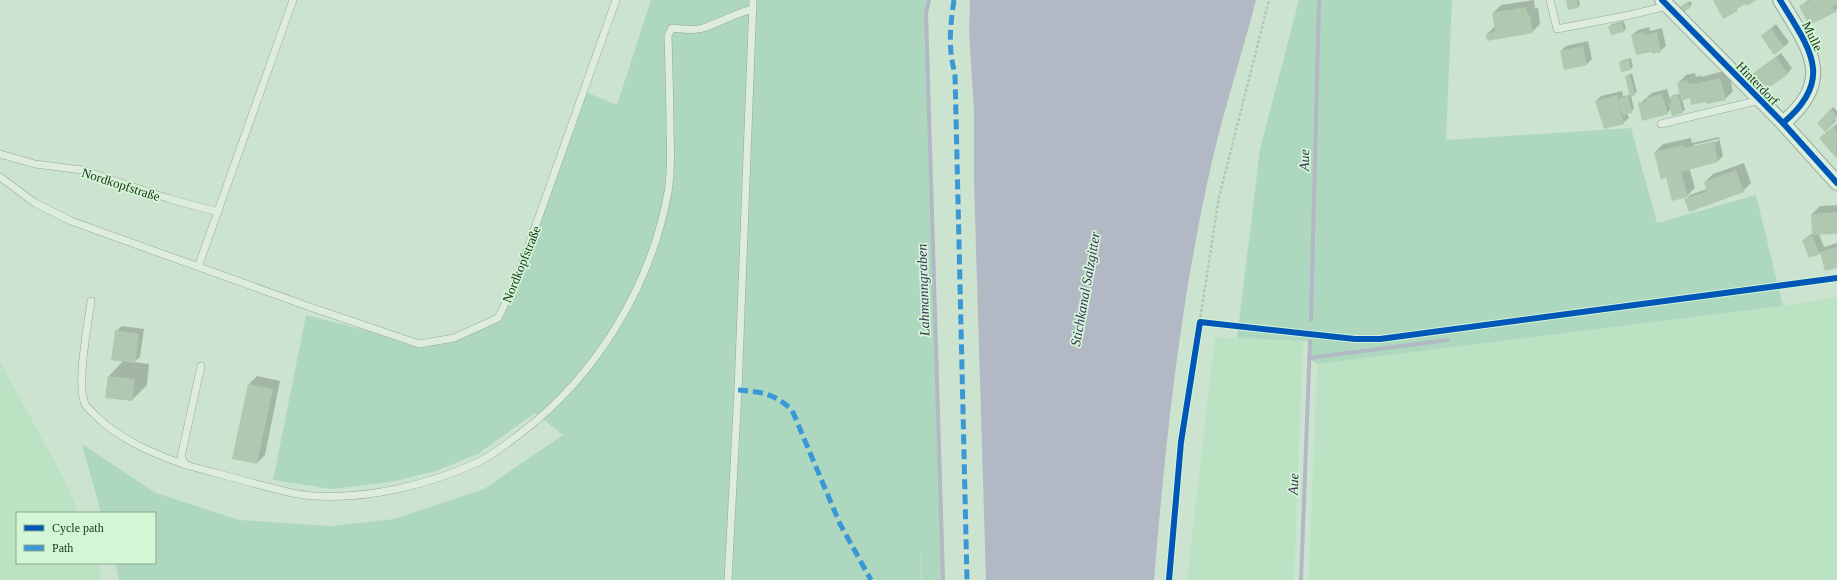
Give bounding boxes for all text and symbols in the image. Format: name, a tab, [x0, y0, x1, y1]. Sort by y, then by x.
street label: Mulle	[1799, 19, 1826, 54]
street label: Hinterdorf	[1733, 58, 1783, 109]
water label: Aue	[1297, 149, 1312, 172]
street label: Nordkopfstraße	[80, 165, 162, 204]
street label: Nordkopfstraße	[499, 223, 544, 305]
water label: Stichkanal Salzgitter	[1068, 230, 1103, 348]
water label: Lahmanngraben	[914, 243, 933, 337]
water label: Aue	[1286, 473, 1301, 496]
legend	[16, 512, 156, 564]
text: Cycle path	[52, 521, 104, 535]
text: Path	[52, 541, 73, 555]

